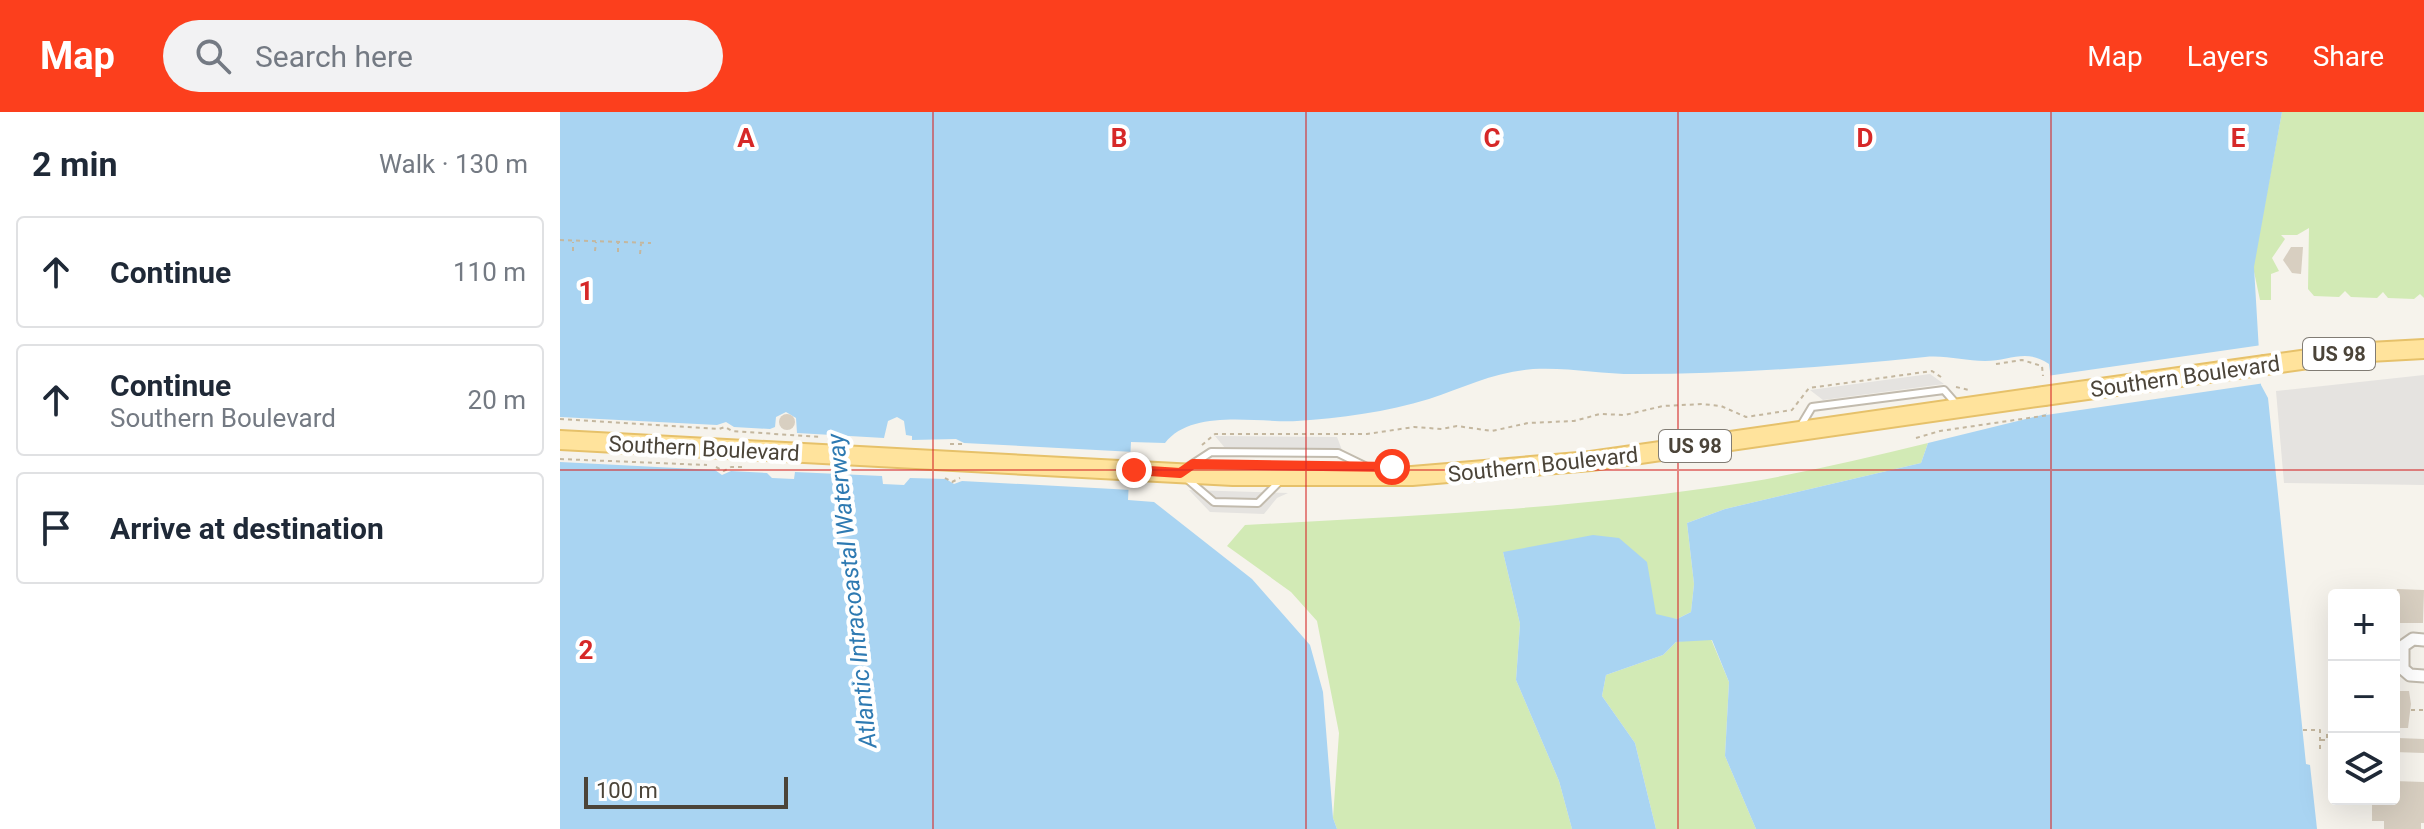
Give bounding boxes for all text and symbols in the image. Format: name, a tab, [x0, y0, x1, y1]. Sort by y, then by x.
search box	[163, 20, 723, 92]
text: Map	[40, 34, 115, 78]
icon: search	[191, 34, 235, 78]
text: Search here	[255, 39, 413, 74]
text: Map	[2087, 40, 2143, 73]
text: Layers	[2187, 40, 2269, 73]
text: Share	[2313, 40, 2384, 73]
text: A	[737, 123, 755, 153]
text: B	[1111, 123, 1127, 153]
text: C	[1483, 123, 1501, 153]
text: D	[1857, 123, 1873, 153]
text: E	[2231, 123, 2246, 153]
text: 2 min	[32, 144, 117, 184]
text: Walk · 130 m	[379, 149, 528, 179]
icon: ahead	[34, 250, 78, 294]
text: Continue	[110, 255, 231, 290]
text: 110 m	[453, 257, 526, 287]
text: 1	[579, 276, 593, 306]
road number: US 98	[2303, 338, 2375, 370]
street label: Southern Boulevard	[2089, 351, 2281, 402]
text: Continue	[110, 368, 231, 403]
icon: ahead	[34, 378, 78, 422]
text: 20 m	[468, 385, 526, 415]
text: Southern Boulevard	[110, 403, 336, 433]
road number: US 98	[1659, 430, 1731, 462]
street label: Southern Boulevard	[608, 431, 800, 466]
water label: Atlantic Intracoastal Waterway	[821, 431, 883, 751]
street label: Southern Boulevard	[1447, 442, 1639, 487]
route start	[1374, 449, 1410, 485]
route end	[1116, 452, 1152, 488]
icon: arrive	[34, 506, 78, 550]
text: Arrive at destination	[110, 511, 384, 546]
map controls	[2328, 589, 2400, 805]
button: +	[2328, 589, 2400, 661]
text: 2	[579, 635, 593, 665]
button: −	[2328, 661, 2400, 733]
button: layers	[2328, 733, 2400, 805]
scale bar	[584, 773, 788, 809]
text: 100 m	[596, 778, 658, 803]

